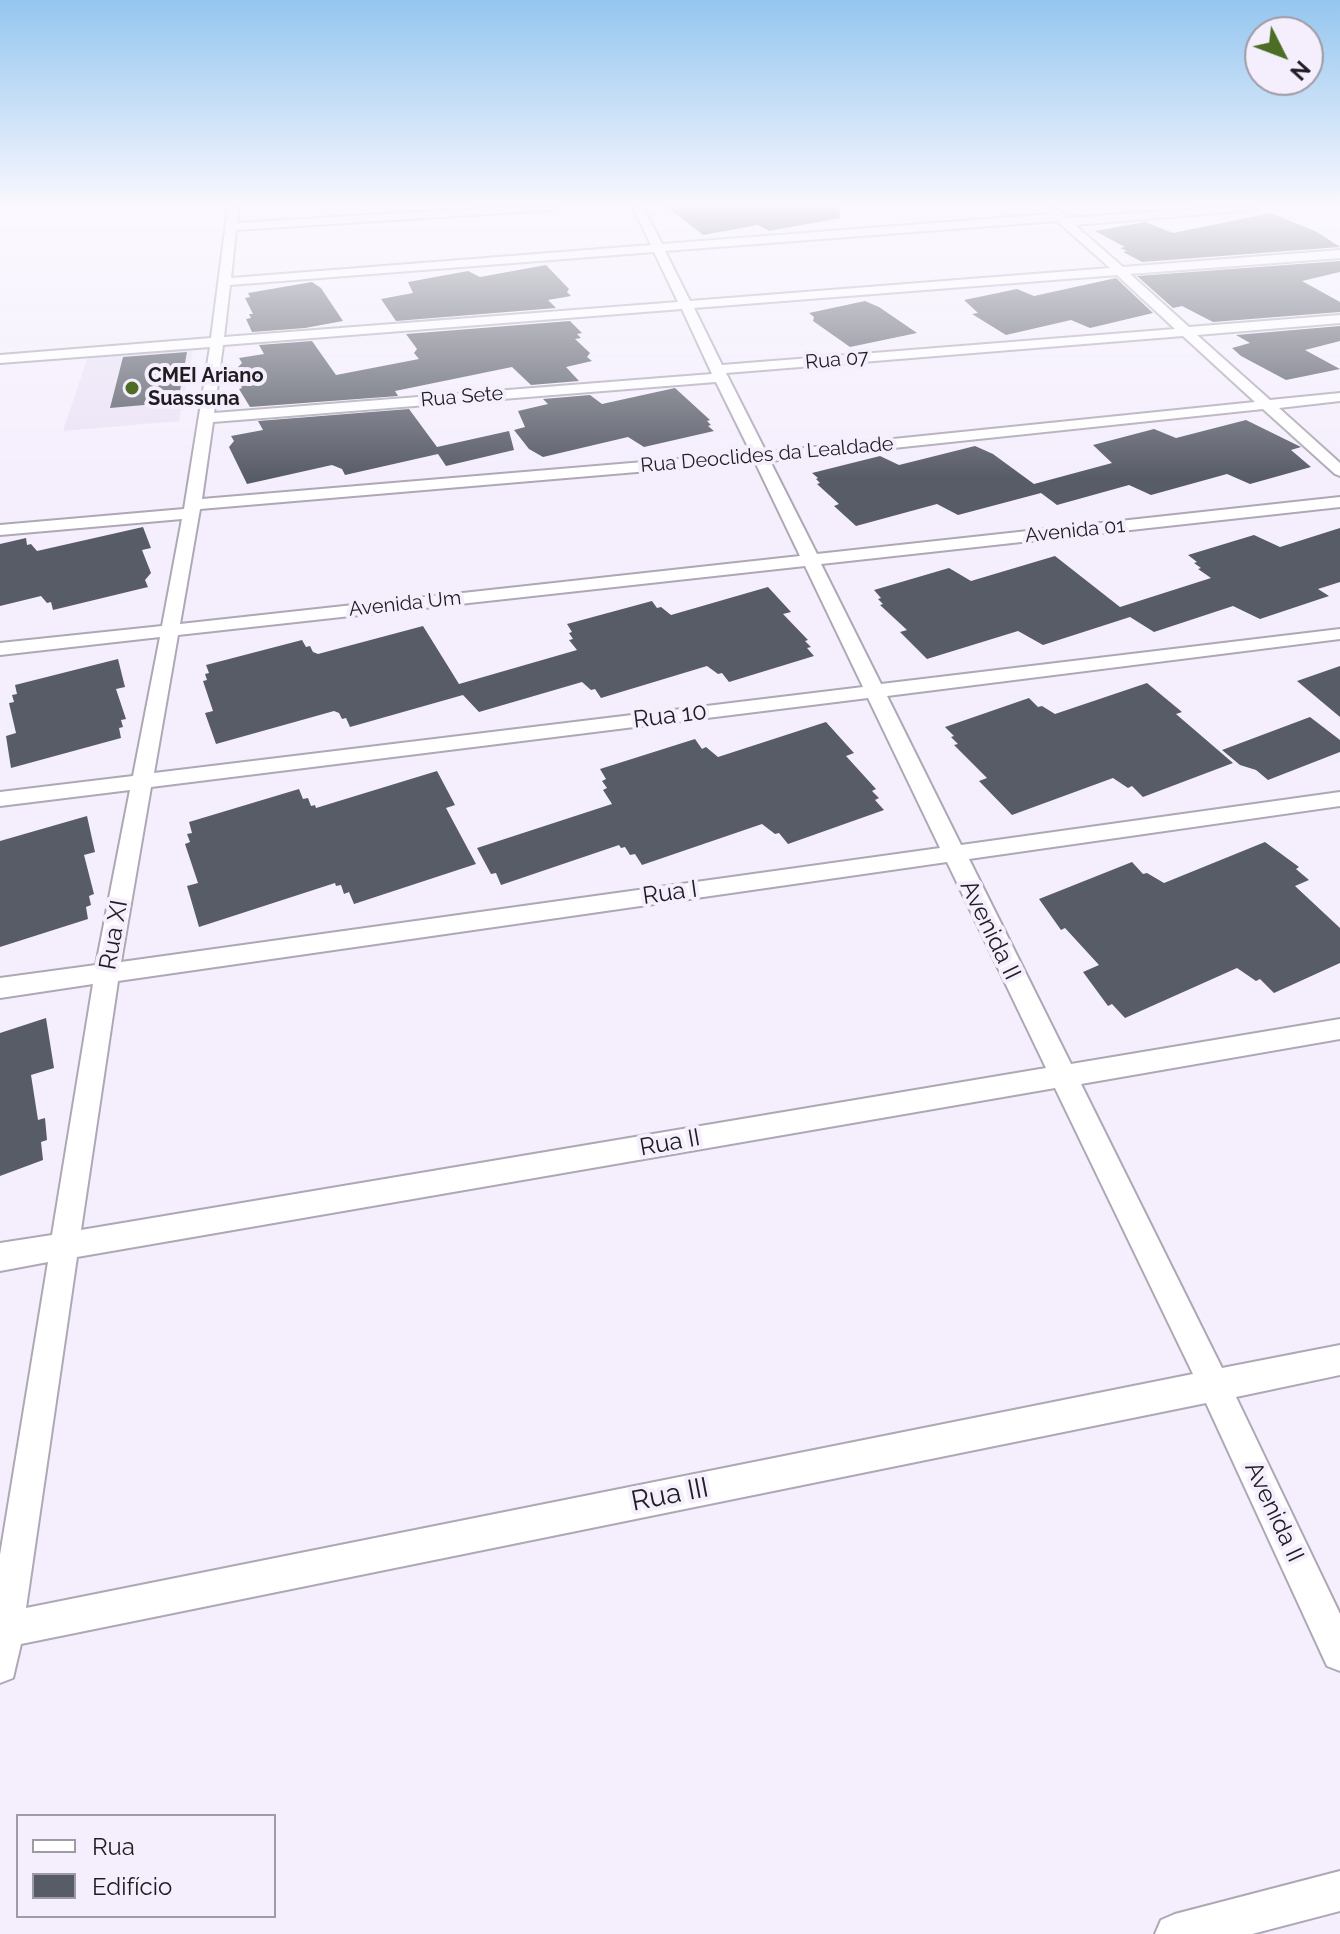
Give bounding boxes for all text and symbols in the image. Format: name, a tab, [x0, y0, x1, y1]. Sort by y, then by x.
north arrow	[1244, 16, 1324, 96]
text: N	[1285, 56, 1316, 86]
street label: Rua 07	[804, 345, 870, 375]
place label: CMEI Ariano Suassuna	[148, 364, 264, 411]
marker: CMEI Ariano Suassuna	[123, 379, 141, 397]
street label: Rua Sete	[420, 381, 504, 413]
street label: Rua Deoclides da Lealdade	[639, 432, 895, 478]
street label: Avenida 01	[1024, 514, 1126, 548]
street label: Avenida Um	[348, 586, 462, 622]
street label: Rua 10	[632, 697, 708, 735]
street label: Rua I	[641, 875, 699, 911]
street label: Avenida II	[954, 876, 1026, 984]
street label: Rua XI	[94, 898, 134, 972]
street label: Rua II	[638, 1124, 702, 1162]
street label: Avenida II	[1238, 1457, 1310, 1567]
street label: Rua III	[629, 1471, 711, 1519]
legend	[16, 1814, 276, 1918]
text: Rua	[92, 1832, 135, 1861]
text: Edifício	[92, 1872, 172, 1901]

